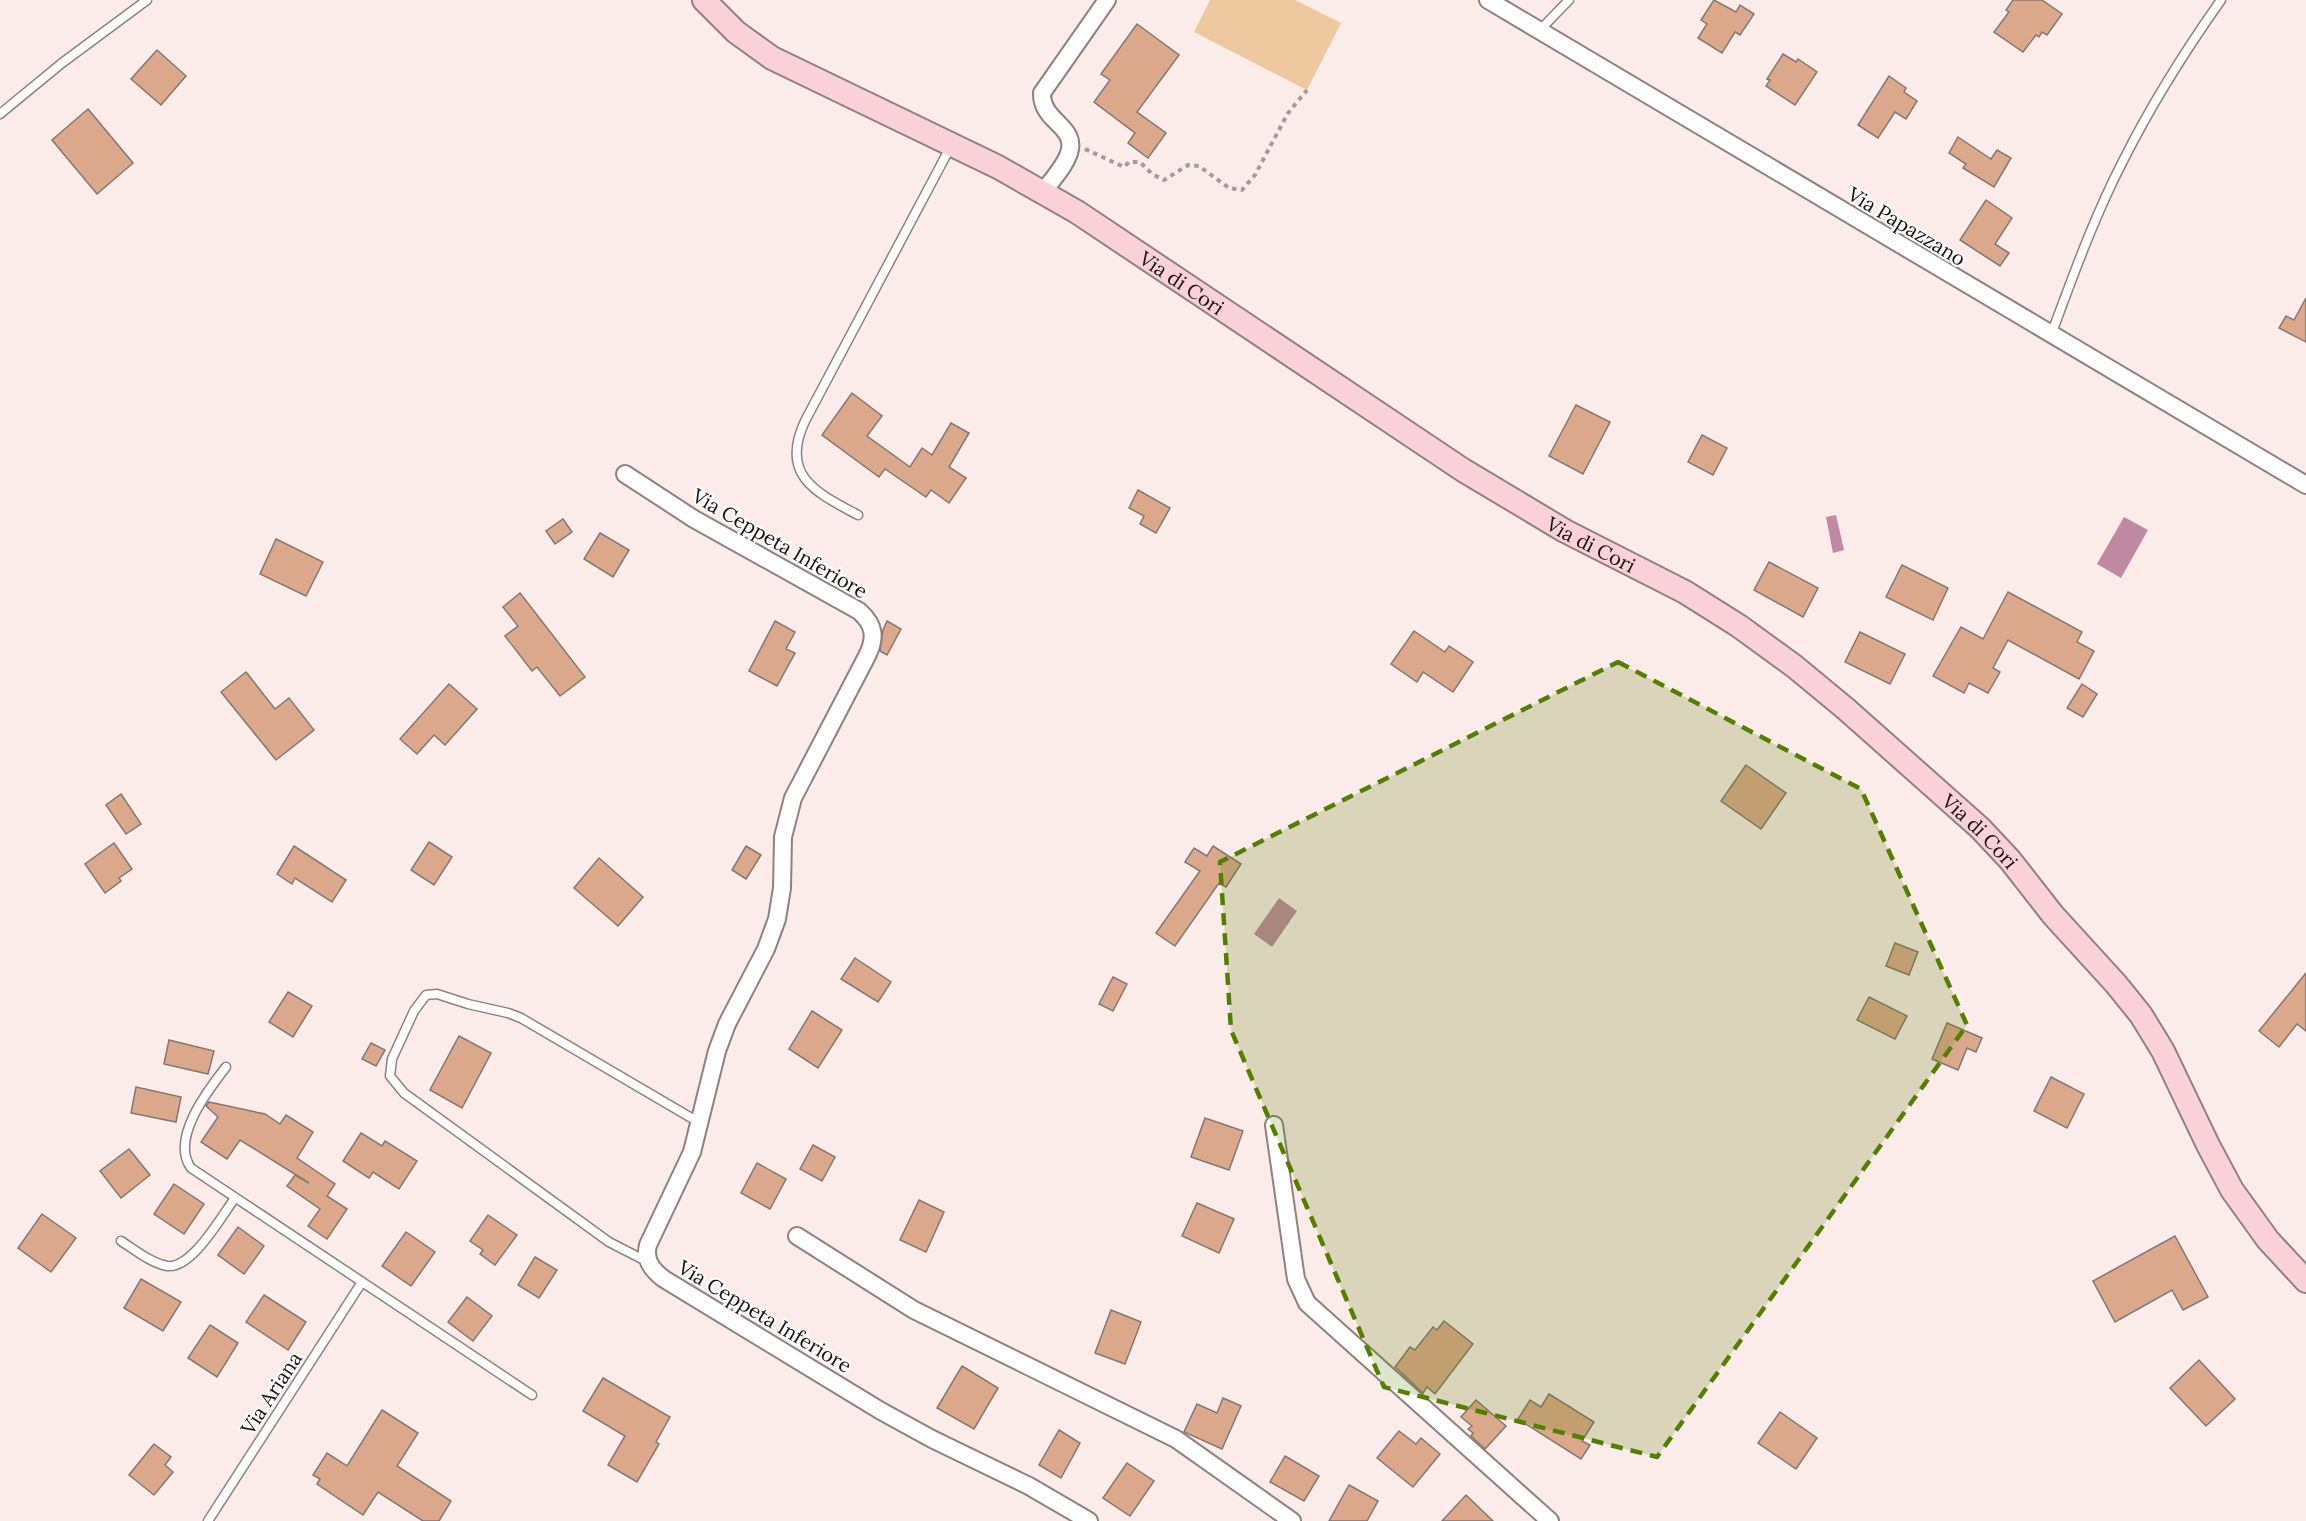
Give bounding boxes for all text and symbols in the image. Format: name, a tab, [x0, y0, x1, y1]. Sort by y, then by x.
street label: Via Papazzano	[1843, 181, 1970, 271]
street label: Via di Cori	[1134, 244, 1229, 320]
street label: Via Ceppeta Inferiore	[687, 482, 872, 603]
street label: Via di Cori	[1541, 510, 1640, 577]
street label: Via di Cori	[1936, 787, 2024, 873]
street label: Via Ceppeta Inferiore	[673, 1254, 857, 1378]
street label: Via Ariana	[234, 1347, 307, 1440]

